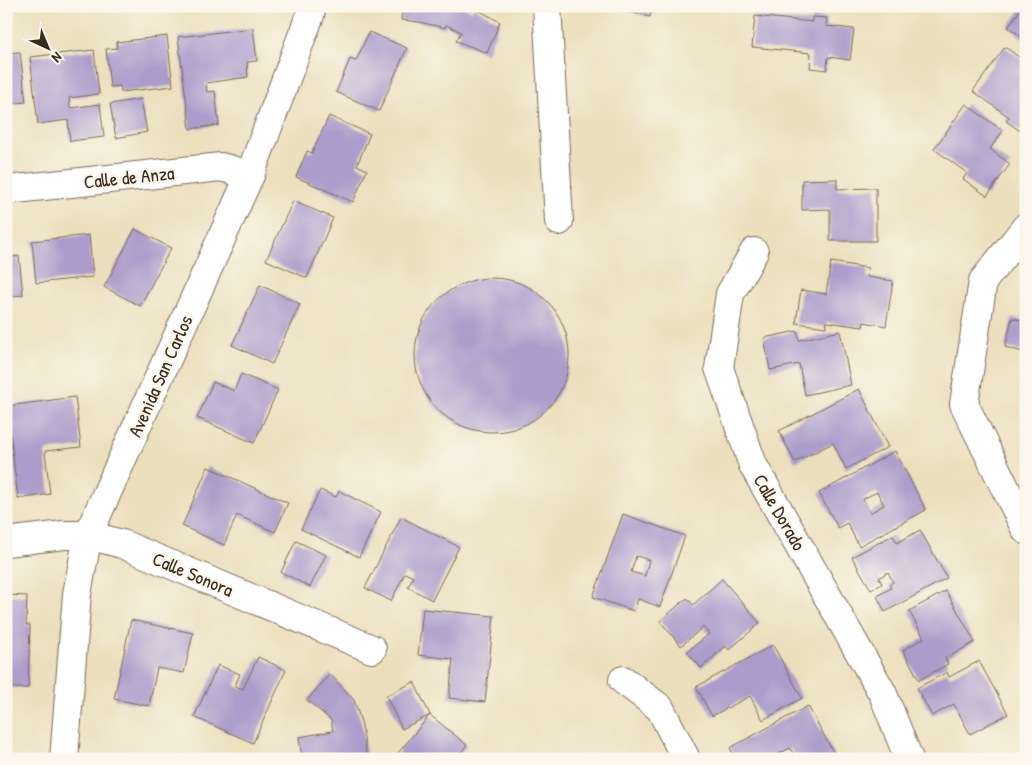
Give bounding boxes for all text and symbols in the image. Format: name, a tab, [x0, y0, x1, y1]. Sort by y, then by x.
north arrow	[22, 22, 72, 72]
text: N	[48, 48, 67, 68]
street label: Calle de Anza	[83, 159, 176, 195]
street label: Avenida San Carlos	[122, 311, 198, 441]
street label: Calle Dorado	[748, 469, 813, 555]
street label: Calle Sonora	[149, 545, 238, 603]

